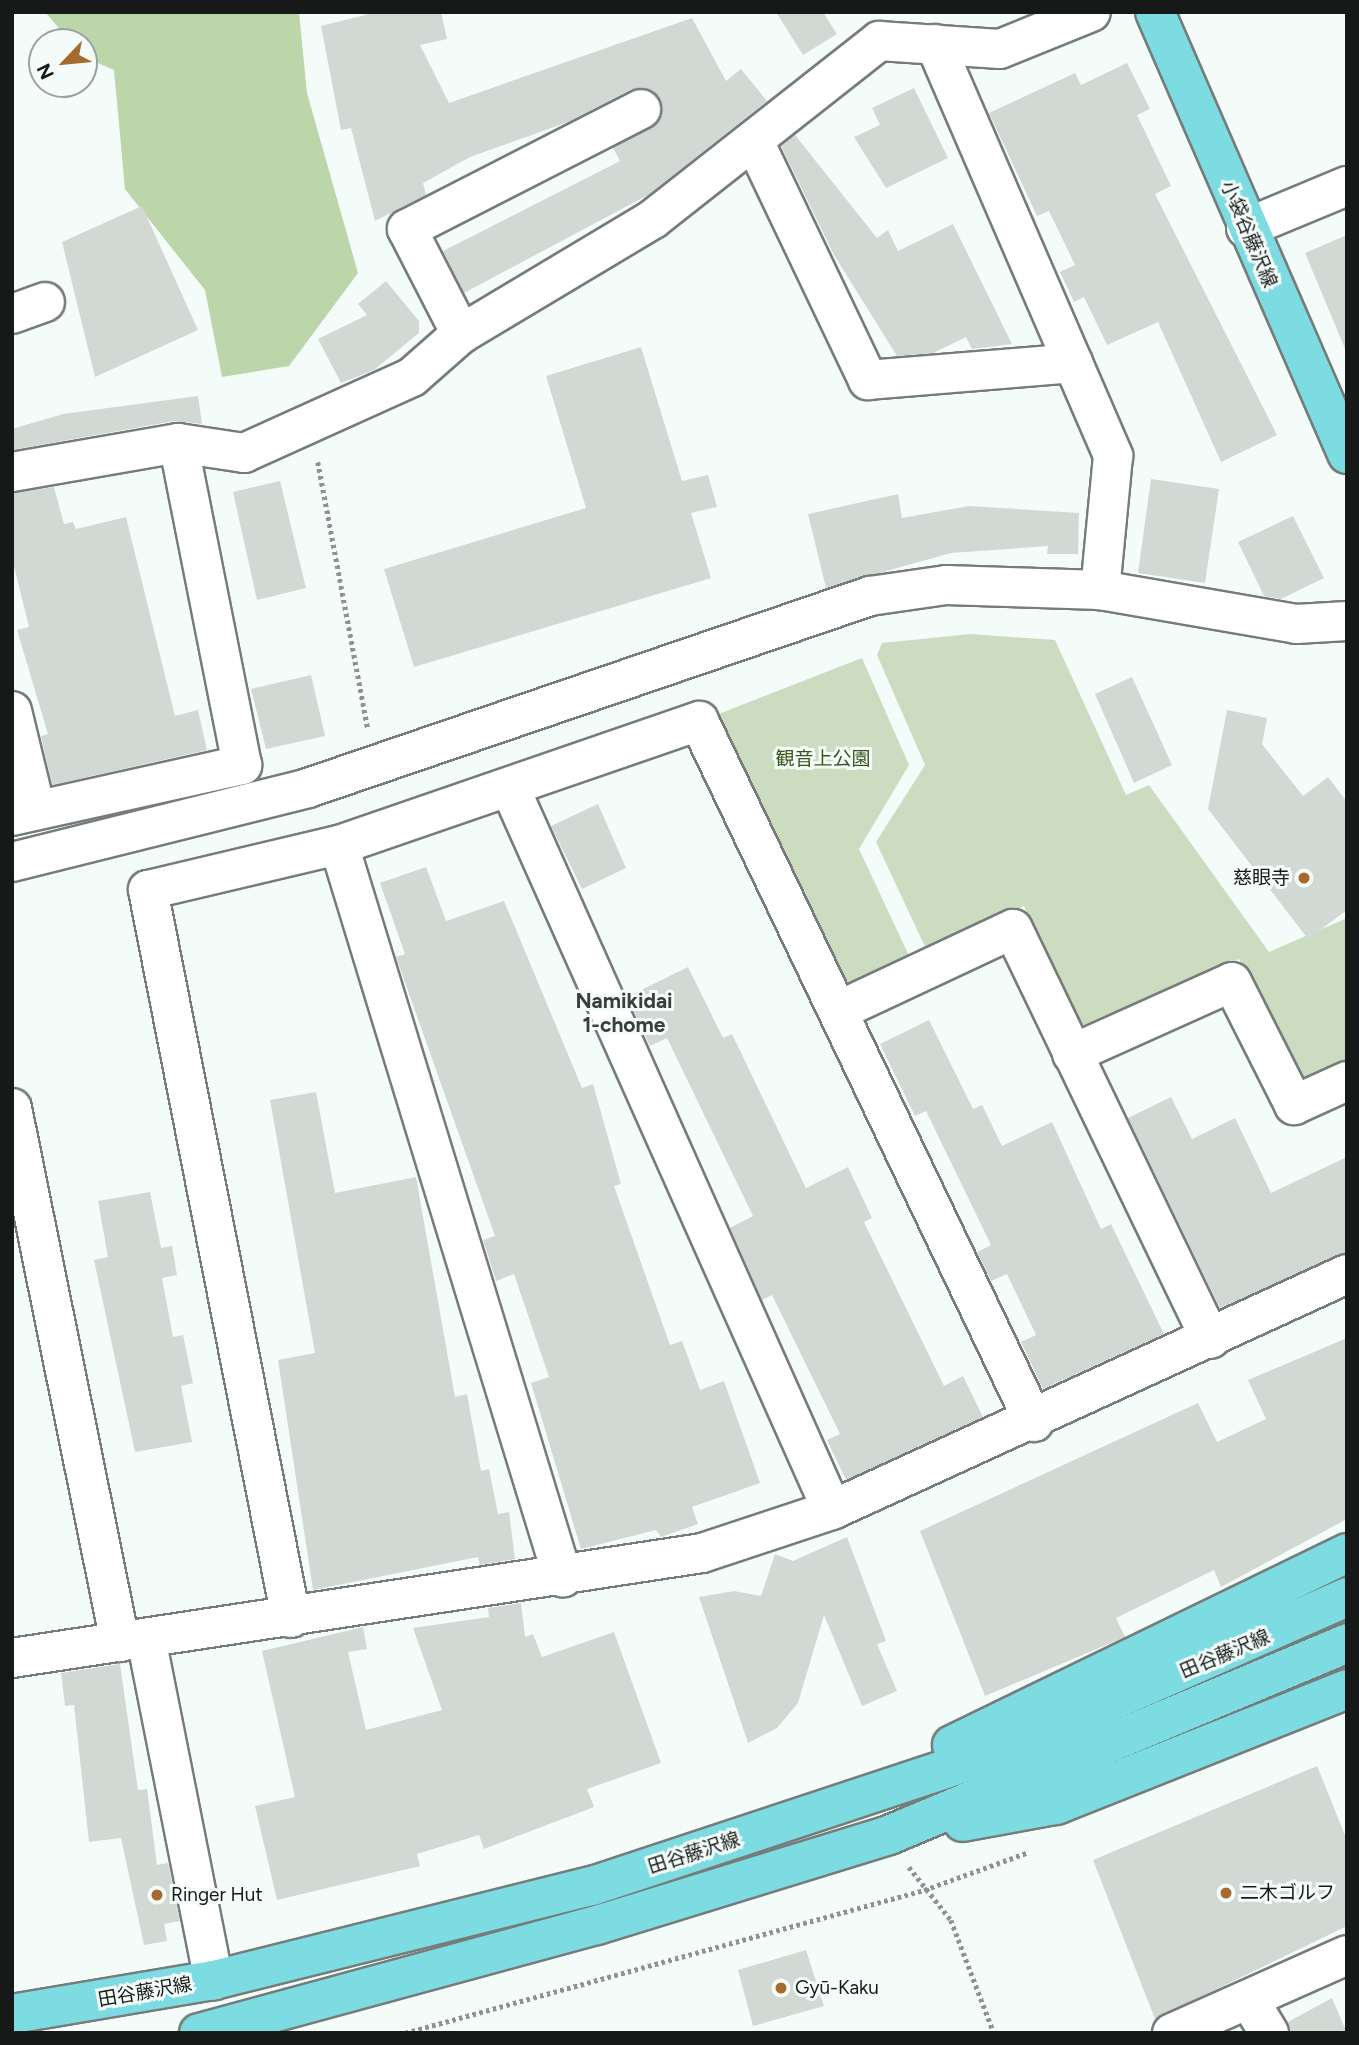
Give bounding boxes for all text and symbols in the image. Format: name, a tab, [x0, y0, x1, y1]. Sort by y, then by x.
north arrow	[28, 28, 98, 98]
text: N	[32, 60, 59, 83]
street label: 小袋谷藤沢線	[1216, 177, 1282, 291]
park label: 観音上公園	[776, 748, 870, 770]
place label: 慈眼寺	[1233, 867, 1290, 889]
marker: 慈眼寺	[1296, 870, 1312, 886]
district label: Namikidai 1-chome	[575, 988, 673, 1038]
street label: 田谷藤沢線	[1177, 1625, 1273, 1683]
street label: 田谷藤沢線	[645, 1827, 743, 1879]
place label: 二木ゴルフ	[1240, 1882, 1335, 1904]
place label: Ringer Hut	[171, 1884, 263, 1906]
marker: 二木ゴルフ	[1218, 1885, 1234, 1901]
marker: Ringer Hut	[149, 1887, 165, 1903]
street label: 田谷藤沢線	[96, 1973, 194, 2011]
place label: Gyū-Kaku	[795, 1977, 879, 1999]
marker: Gyū-Kaku	[773, 1980, 789, 1996]

